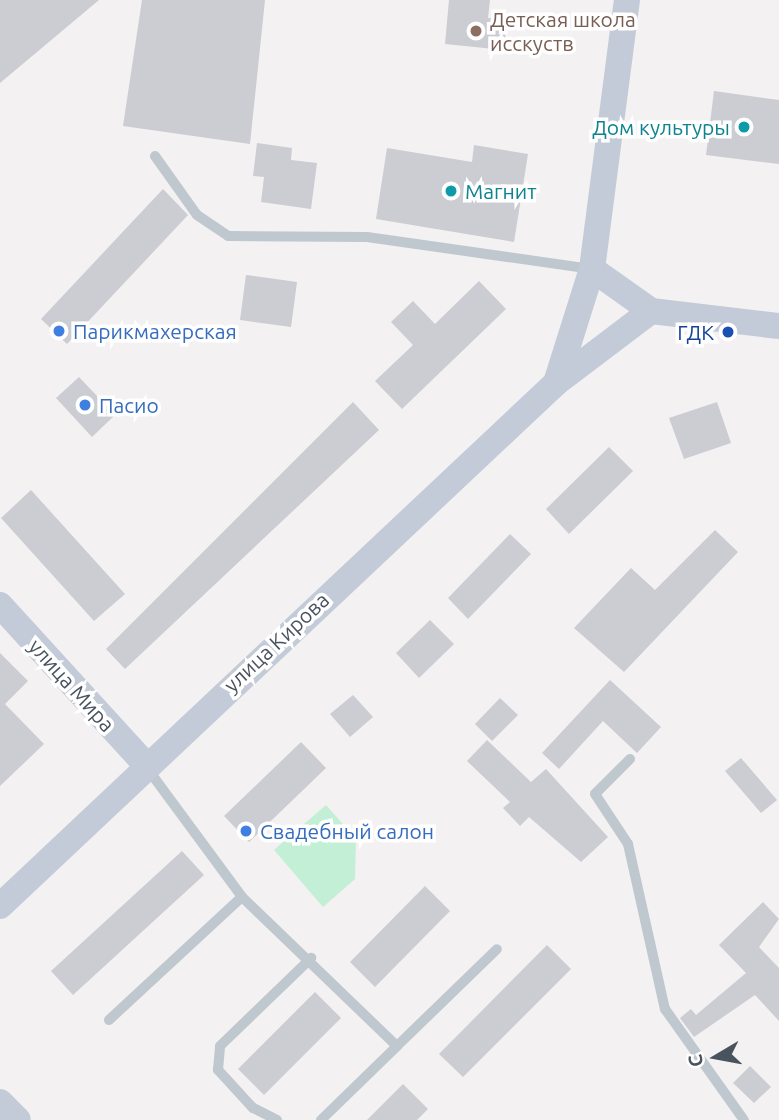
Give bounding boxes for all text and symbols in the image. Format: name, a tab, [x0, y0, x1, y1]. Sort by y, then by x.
place label: Детская школа исскуств	[490, 6, 636, 56]
marker: Детская школа исскуств	[468, 23, 484, 39]
place label: Дом культуры	[592, 114, 730, 140]
marker: Дом культуры	[736, 119, 752, 135]
place label: Магнит	[465, 178, 537, 204]
marker: Магнит	[443, 183, 459, 199]
place label: Парикмахерская	[73, 318, 237, 344]
place label: ГДК	[677, 319, 714, 345]
marker: Парикмахерская	[51, 323, 67, 339]
marker: ГДК	[720, 324, 736, 340]
place label: Пасио	[99, 392, 159, 418]
marker: Пасио	[77, 397, 93, 413]
street label: улица Кирова	[218, 587, 334, 697]
street label: улица Мира	[24, 633, 120, 737]
place label: Свадебный салон	[260, 818, 434, 844]
marker: Свадебный салон	[238, 823, 254, 839]
north arrow	[681, 1022, 751, 1092]
text: С	[683, 1053, 707, 1069]

